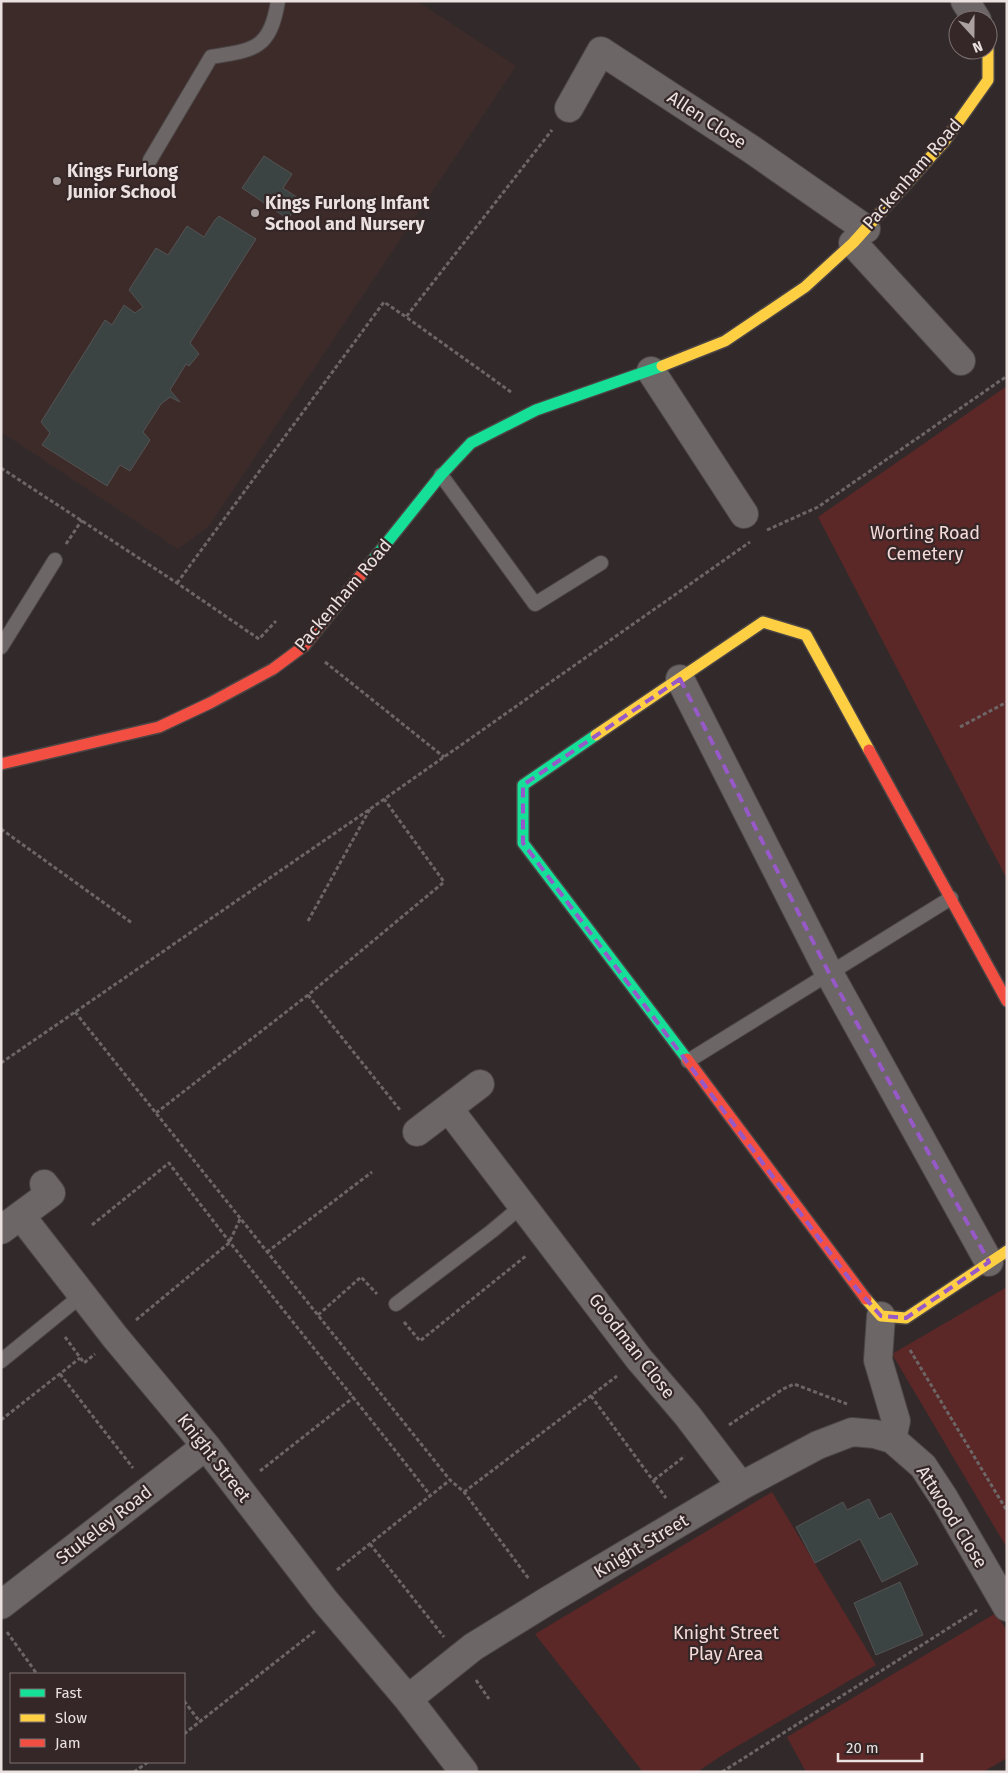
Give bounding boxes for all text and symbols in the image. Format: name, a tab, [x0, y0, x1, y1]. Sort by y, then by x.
north arrow	[948, 10, 998, 60]
text: N	[970, 37, 985, 56]
street label: Allen Close	[663, 86, 751, 154]
street label: Packenham Road	[858, 114, 966, 234]
place label: Kings Furlong Junior School	[66, 160, 178, 203]
marker: Kings Furlong Junior School	[51, 175, 63, 187]
place label: Kings Furlong Infant School and Nursery	[265, 192, 430, 235]
marker: Kings Furlong Infant School and Nursery	[249, 207, 261, 219]
park label: Worting Road Cemetery	[870, 522, 980, 565]
street label: Packenham Road	[290, 535, 396, 655]
street label: Goodman Close	[584, 1289, 680, 1403]
street label: Knight Street	[173, 1409, 256, 1507]
street label: Attwood Close	[912, 1462, 992, 1572]
street label: Stukeley Road	[52, 1481, 156, 1569]
street label: Knight Street	[590, 1509, 693, 1583]
park label: Knight Street Play Area	[673, 1622, 780, 1665]
legend	[10, 1673, 185, 1763]
text: Fast	[55, 1684, 82, 1702]
text: Slow	[55, 1709, 87, 1727]
scale bar	[838, 1730, 922, 1762]
text: Jam	[55, 1734, 81, 1752]
text: 20 m	[846, 1739, 879, 1757]

